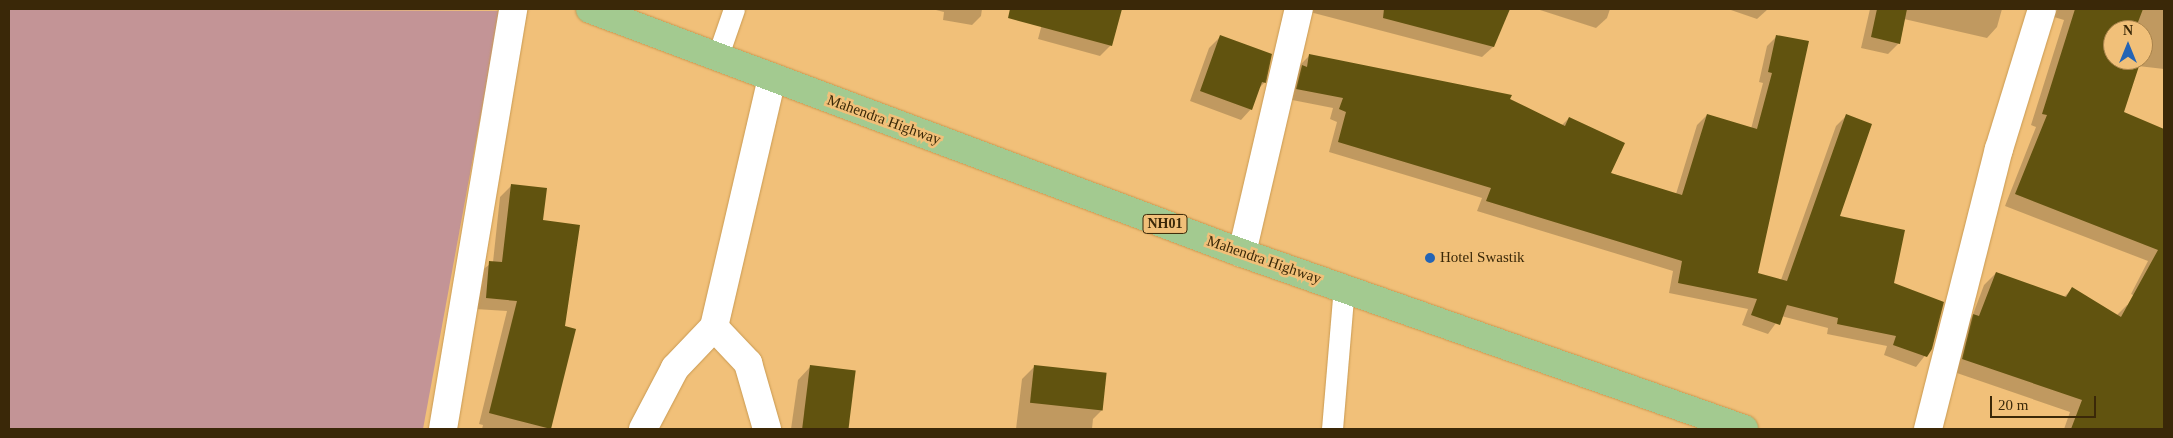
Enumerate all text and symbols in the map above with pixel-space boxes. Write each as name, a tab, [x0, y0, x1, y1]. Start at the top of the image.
north arrow	[2103, 20, 2153, 70]
text: N	[2123, 23, 2133, 38]
street label: Mahendra Highway	[825, 91, 943, 149]
road number: NH01	[1142, 212, 1188, 235]
street label: Mahendra Highway	[1205, 232, 1323, 288]
place label: Hotel Swastik	[1440, 249, 1525, 267]
marker: Hotel Swastik	[1424, 252, 1436, 264]
scale bar	[1993, 386, 2099, 418]
text: 20 m	[1998, 397, 2028, 413]

